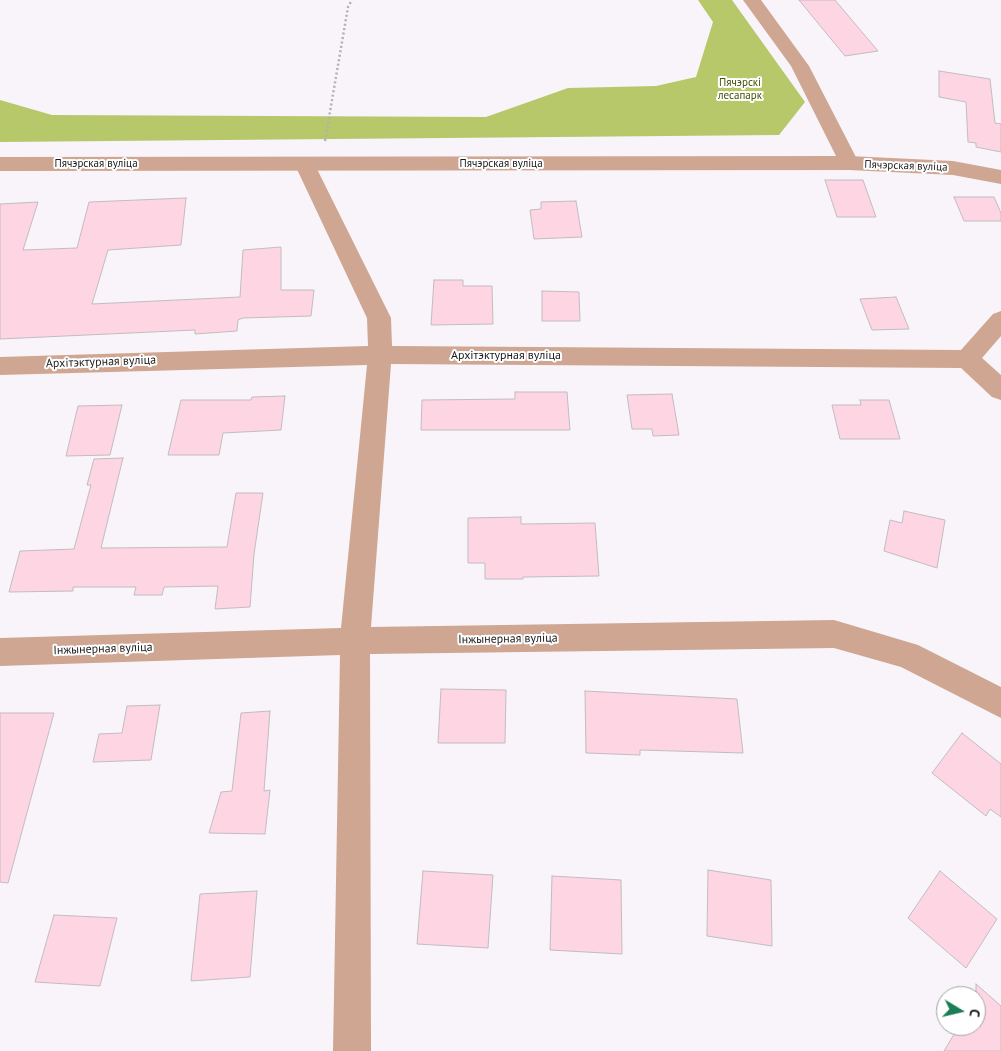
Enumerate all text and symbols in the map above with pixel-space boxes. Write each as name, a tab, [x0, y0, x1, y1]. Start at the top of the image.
park label: Пячэрскі лесапарк	[718, 76, 762, 102]
street label: Пячэрская вуліца	[54, 157, 138, 171]
street label: Пячэрская вуліца	[459, 157, 543, 171]
street label: Пячэрская вуліца	[864, 158, 948, 174]
street label: Архітэктурная вуліца	[451, 349, 561, 363]
street label: Архітэктурная вуліца	[46, 353, 156, 371]
street label: Інжынерная вуліца	[458, 631, 558, 647]
street label: Інжынерная вуліца	[53, 640, 153, 658]
north arrow	[936, 986, 986, 1036]
text: С	[965, 1008, 984, 1018]

